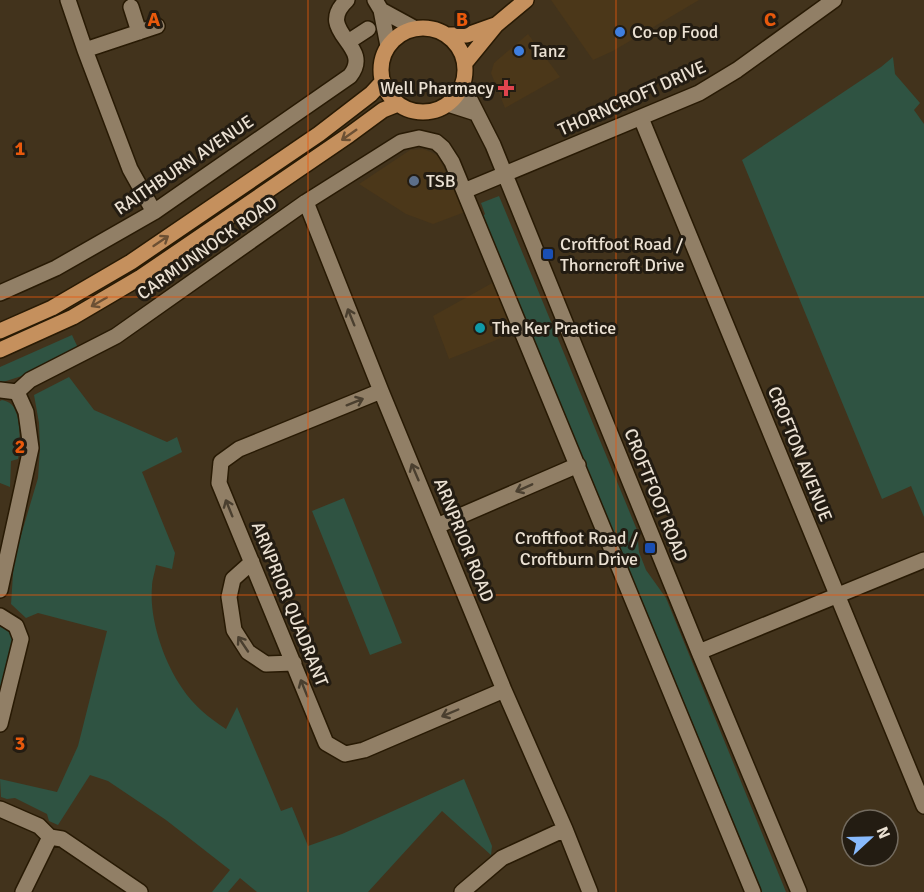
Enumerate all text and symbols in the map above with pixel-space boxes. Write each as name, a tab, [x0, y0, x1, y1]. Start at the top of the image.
text: A	[148, 7, 161, 32]
text: B	[456, 7, 468, 32]
text: C	[764, 7, 776, 32]
place label: Co-op Food	[632, 21, 718, 43]
marker: Co-op Food	[613, 25, 627, 39]
place label: Tanz	[531, 40, 566, 62]
marker: Tanz	[512, 44, 526, 58]
street label: THORNCROFT DRIVE	[555, 55, 709, 141]
place label: Well Pharmacy	[380, 77, 495, 99]
marker: Well Pharmacy	[499, 81, 513, 95]
street label: RAITHBURN AVENUE	[110, 110, 258, 220]
one-way arrow	[341, 129, 357, 141]
text: 1	[15, 136, 26, 161]
place label: TSB	[426, 170, 456, 192]
marker: TSB	[407, 174, 421, 188]
street label: CARMUNNOCK ROAD	[133, 191, 281, 305]
place label: Croftfoot Road / Thorncroft Drive	[560, 233, 684, 276]
one-way arrow	[152, 235, 169, 247]
marker: Croftfoot Road / Thorncroft Drive	[541, 247, 555, 261]
one-way arrow	[91, 296, 108, 308]
one-way arrow	[345, 309, 356, 327]
place label: The Ker Practice	[492, 317, 616, 339]
marker: The Ker Practice	[473, 321, 487, 335]
street label: CROFTON AVENUE	[763, 383, 837, 525]
one-way arrow	[345, 396, 364, 407]
street label: CROFTFOOT ROAD	[619, 425, 693, 565]
text: 2	[15, 434, 25, 459]
one-way arrow	[409, 464, 420, 482]
street label: ARNPRIOR ROAD	[429, 475, 499, 605]
one-way arrow	[516, 483, 534, 495]
one-way arrow	[223, 499, 234, 517]
street label: ARNPRIOR QUADRANT	[247, 518, 333, 690]
place label: Croftfoot Road / Croftburn Drive	[515, 527, 638, 570]
marker: Croftfoot Road / Croftburn Drive	[643, 541, 657, 555]
one-way arrow	[237, 637, 249, 653]
one-way arrow	[298, 679, 309, 698]
one-way arrow	[442, 708, 460, 719]
text: 3	[15, 731, 25, 756]
north arrow	[840, 808, 900, 868]
text: N	[872, 824, 894, 842]

